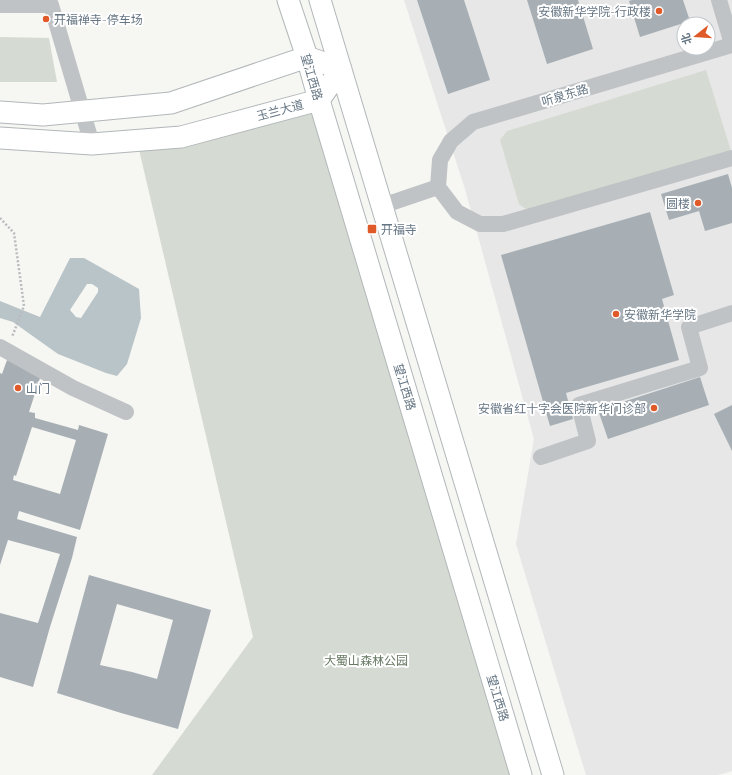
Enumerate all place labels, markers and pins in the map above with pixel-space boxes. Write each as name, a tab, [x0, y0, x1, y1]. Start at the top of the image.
place label: 安徽新华学院-行政楼	[538, 4, 651, 19]
marker: 安徽新华学院-行政楼	[654, 6, 664, 16]
place label: 开福禅寺-停车场	[54, 12, 143, 27]
marker: 开福禅寺-停车场	[41, 14, 51, 24]
place label: 圆楼	[666, 196, 690, 211]
marker: 圆楼	[693, 198, 703, 208]
place label: 开福寺	[381, 222, 417, 237]
marker: 开福寺	[366, 223, 378, 235]
place label: 安徽新华学院	[624, 307, 696, 322]
marker: 安徽新华学院	[611, 309, 621, 319]
place label: 山门	[26, 381, 50, 396]
marker: 山门	[13, 383, 23, 393]
place label: 安徽省红十字会医院新华门诊部	[478, 401, 646, 416]
marker: 安徽省红十字会医院新华门诊部	[649, 403, 659, 413]

